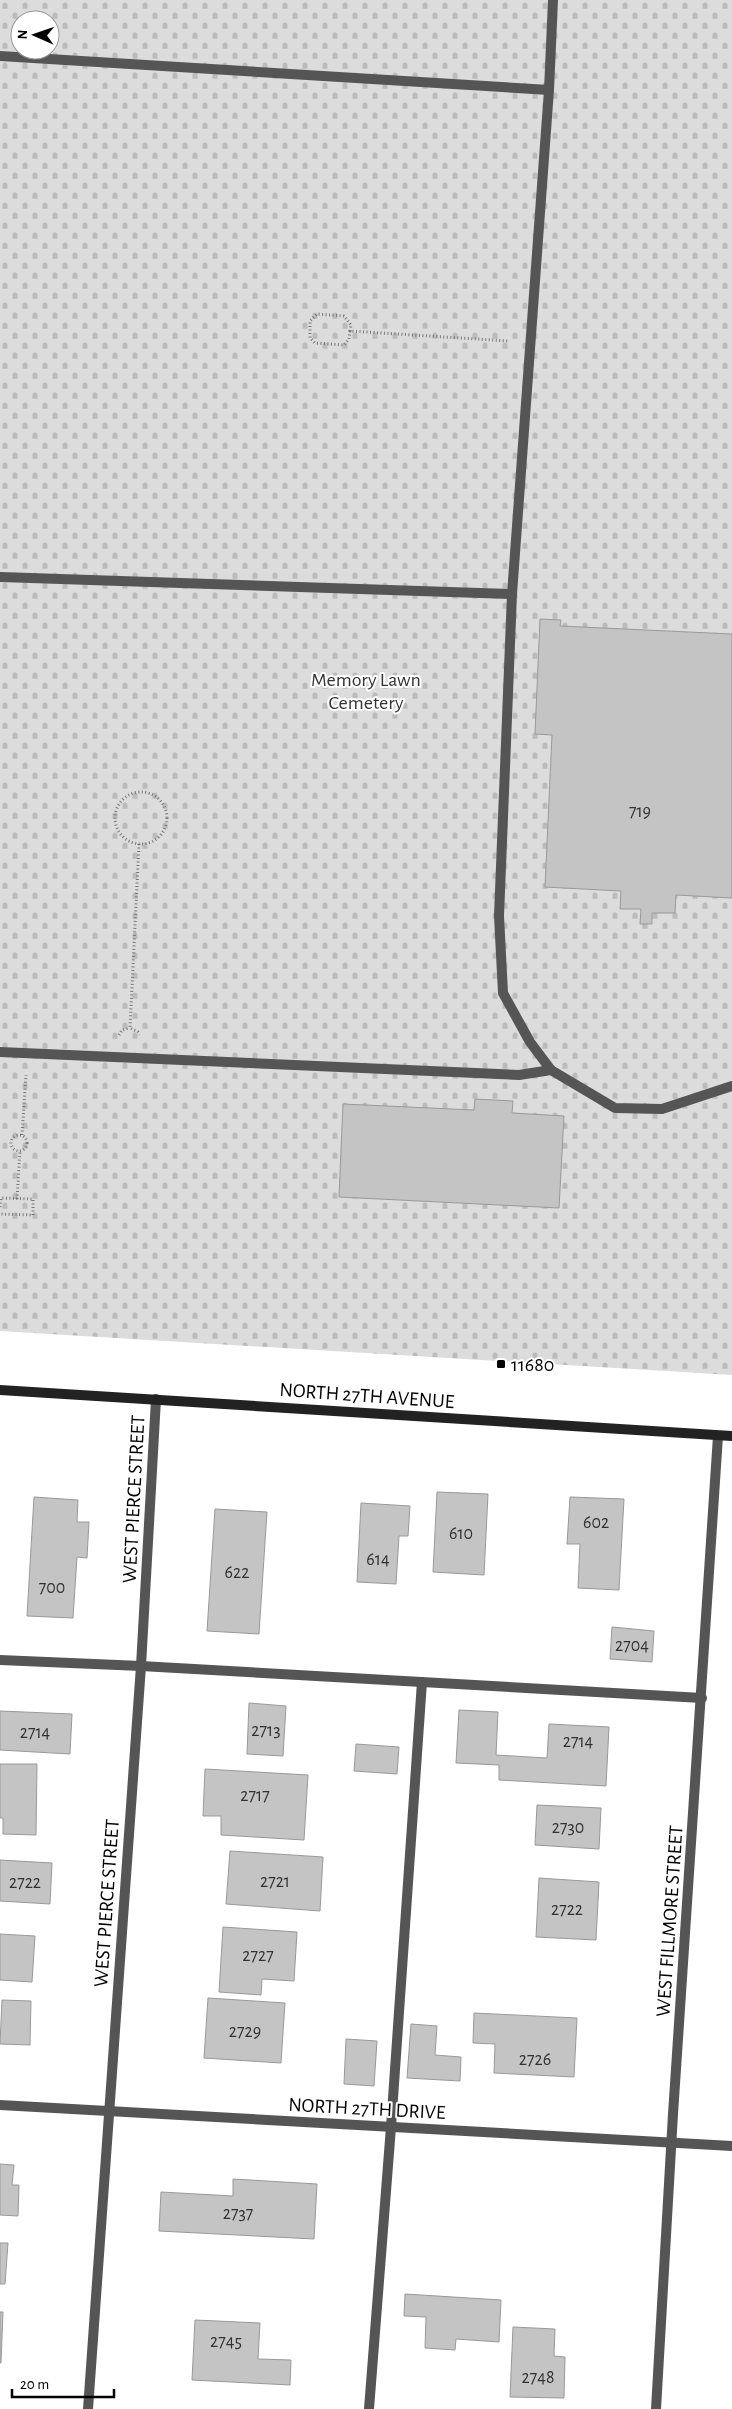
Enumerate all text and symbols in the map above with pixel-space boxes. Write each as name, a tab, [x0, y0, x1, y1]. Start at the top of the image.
north arrow	[10, 10, 60, 60]
text: N	[16, 29, 30, 40]
park label: Memory Lawn Cemetery	[311, 670, 421, 713]
house number: 719	[629, 803, 651, 821]
place label: 11680	[511, 1355, 554, 1375]
marker: 11680	[495, 1358, 507, 1370]
street label: NORTH 27TH AVENUE	[279, 1380, 455, 1412]
street label: WEST PIERCE STREET	[120, 1414, 148, 1584]
house number: 602	[583, 1514, 609, 1532]
house number: 610	[449, 1525, 473, 1543]
house number: 614	[366, 1551, 390, 1569]
house number: 622	[225, 1564, 249, 1582]
house number: 700	[39, 1579, 65, 1597]
house number: 2704	[615, 1637, 649, 1655]
house number: 2713	[251, 1722, 281, 1740]
house number: 2714	[20, 1724, 51, 1742]
house number: 2714	[563, 1733, 594, 1751]
house number: 2717	[240, 1787, 270, 1805]
street label: WEST PIERCE STREET	[91, 1818, 123, 1988]
house number: 2730	[552, 1819, 584, 1837]
street label: WEST FILLMORE STREET	[653, 1824, 687, 2018]
house number: 2721	[260, 1873, 290, 1891]
house number: 2722	[9, 1874, 41, 1892]
house number: 2722	[551, 1901, 583, 1919]
house number: 2727	[242, 1947, 274, 1965]
house number: 2729	[229, 2023, 261, 2041]
house number: 2726	[519, 2051, 551, 2069]
street label: NORTH 27TH DRIVE	[288, 2095, 446, 2123]
house number: 2737	[223, 2205, 253, 2223]
house number: 2745	[210, 2333, 242, 2351]
scale bar	[12, 2366, 115, 2398]
house number: 2748	[522, 2369, 554, 2387]
text: 20 m	[20, 2377, 49, 2392]

